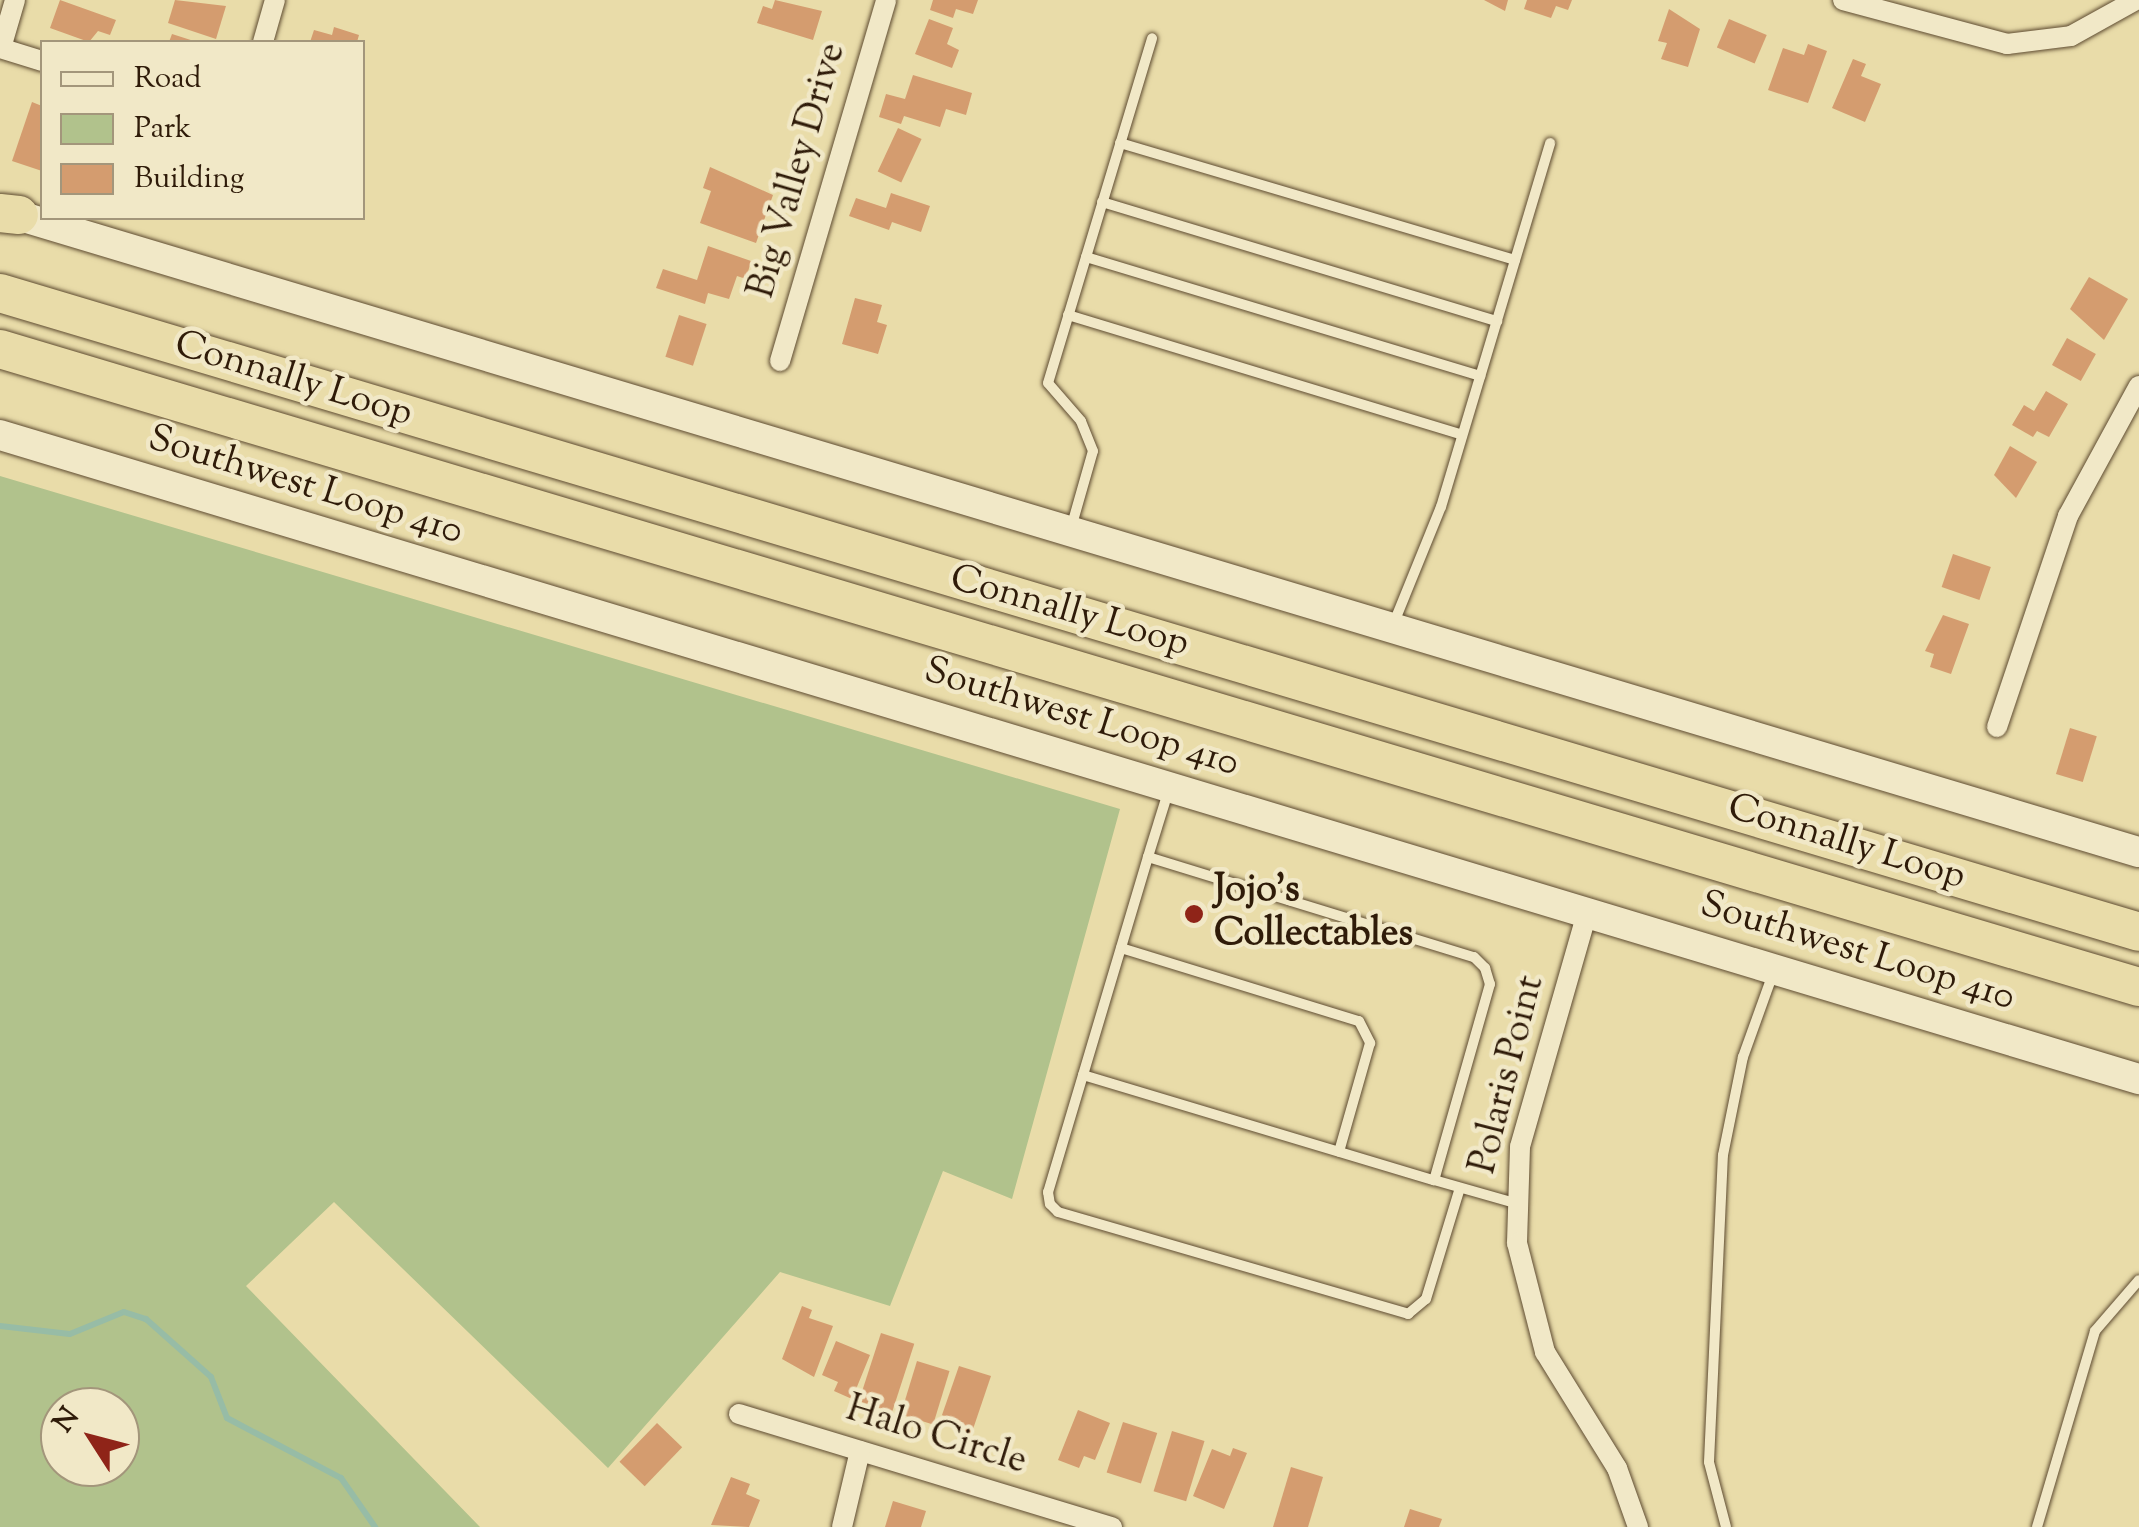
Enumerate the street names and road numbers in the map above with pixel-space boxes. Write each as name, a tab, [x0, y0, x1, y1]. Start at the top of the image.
street label: Big Valley Drive	[741, 38, 857, 304]
street label: Connally Loop	[169, 323, 417, 439]
street label: Southwest Loop 410	[142, 417, 468, 557]
street label: Connally Loop	[945, 557, 1193, 669]
street label: Southwest Loop 410	[918, 649, 1244, 789]
street label: Connally Loop	[1722, 786, 1970, 902]
street label: Southwest Loop 410	[1694, 883, 2020, 1023]
street label: Polaris Point	[1462, 971, 1556, 1179]
street label: Halo Circle	[840, 1388, 1032, 1486]

